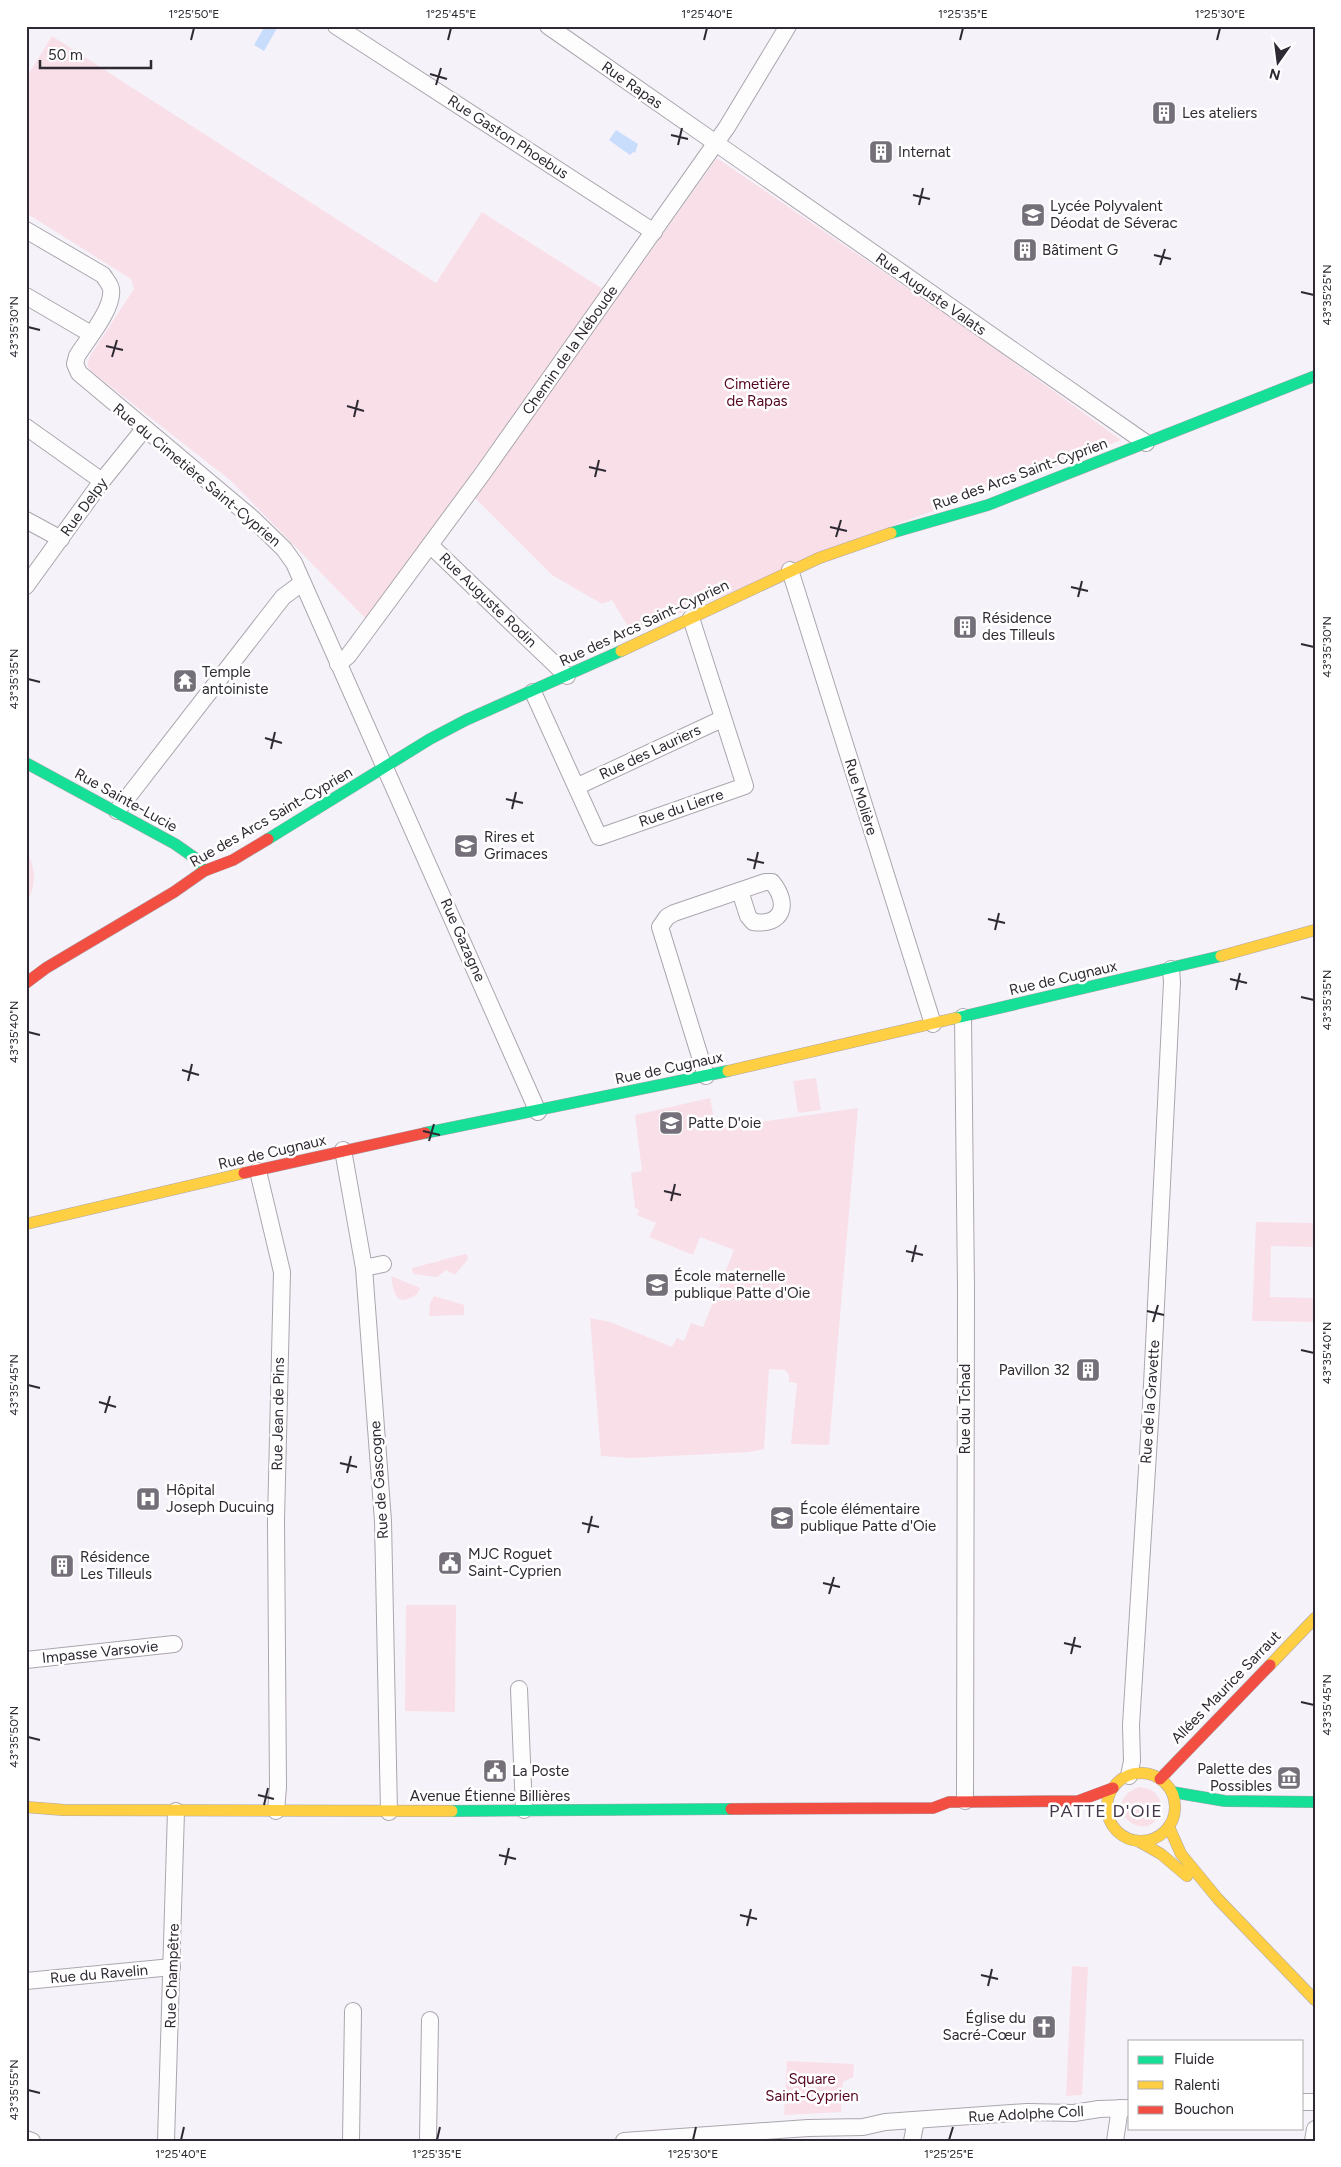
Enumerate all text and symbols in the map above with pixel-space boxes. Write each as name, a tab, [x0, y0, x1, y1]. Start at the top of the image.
text: 1°25'50"E	[169, 7, 219, 21]
text: 1°25'45"E	[426, 7, 476, 21]
text: 1°25'40"E	[681, 7, 733, 21]
text: 1°25'35"E	[938, 7, 988, 21]
text: 1°25'30"E	[1195, 7, 1245, 21]
scale bar	[40, 38, 151, 70]
north arrow	[1254, 38, 1304, 88]
text: 50 m	[48, 46, 83, 64]
street label: Rue Rapas	[598, 57, 666, 113]
text: N	[1268, 65, 1282, 84]
street label: Rue Gaston Phoebus	[444, 91, 572, 183]
building icon: Les ateliers	[1151, 100, 1177, 126]
place label: Les ateliers	[1182, 104, 1257, 122]
building icon: Internat	[868, 139, 894, 165]
place label: Internat	[898, 143, 951, 161]
place label: Lycée Polyvalent Déodat de Séverac	[1050, 197, 1178, 232]
school or university icon: Lycée Polyvalent Déodat de Séverac	[1020, 202, 1046, 228]
building icon: Bâtiment G	[1012, 237, 1038, 263]
place label: Bâtiment G	[1042, 241, 1118, 259]
street label: Rue Auguste Valats	[872, 249, 990, 339]
text: 43°35'25"N	[1320, 265, 1334, 325]
street label: Chemin de la Néboude	[519, 282, 621, 418]
text: 43°35'30"N	[7, 296, 21, 358]
park label: Cimetière de Rapas	[724, 375, 790, 410]
street label: Rue du Cimetière Saint-Cyprien	[109, 400, 285, 550]
street label: Rue des Arcs Saint-Cyprien	[930, 434, 1110, 514]
street label: Rue Delpy	[57, 474, 111, 540]
street label: Rue Auguste Rodin	[435, 549, 541, 651]
street label: Rue des Arcs Saint-Cyprien	[557, 576, 731, 670]
place label: Résidence des Tilleuls	[982, 609, 1055, 644]
building icon: Résidence des Tilleuls	[952, 614, 978, 640]
text: 43°35'30"N	[1320, 616, 1334, 678]
text: 43°35'35"N	[7, 649, 21, 709]
place label: Temple antoiniste	[202, 663, 269, 698]
temple icon: Temple antoiniste	[172, 668, 198, 694]
street label: Rue des Lauriers	[596, 721, 704, 783]
street label: Rue Molière	[841, 756, 881, 838]
street label: Rue des Arcs Saint-Cyprien	[187, 763, 355, 871]
street label: Rue Sainte-Lucie	[72, 764, 180, 836]
street label: Rue du Lierre	[636, 785, 726, 831]
place label: Rires et Grimaces	[484, 828, 548, 863]
school or university icon: Rires et Grimaces	[453, 833, 479, 859]
street label: Rue Gazagne	[437, 896, 489, 984]
street label: Rue de Cugnaux	[1007, 957, 1119, 999]
text: 43°35'35"N	[1320, 970, 1334, 1030]
text: 43°35'40"N	[7, 1001, 21, 1063]
street label: Rue de Cugnaux	[613, 1048, 725, 1088]
school or university icon: Patte D'oie	[658, 1110, 684, 1136]
place label: Patte D'oie	[688, 1114, 761, 1132]
street label: Rue de Cugnaux	[216, 1131, 328, 1173]
place label: École maternelle publique Patte d'Oie	[674, 1267, 810, 1302]
school or university icon: École maternelle publique Patte d'Oie	[644, 1272, 670, 1298]
text: 43°35'40"N	[1320, 1322, 1334, 1384]
street label: Rue de la Gravette	[1137, 1339, 1163, 1465]
text: 43°35'45"N	[7, 1354, 21, 1416]
street label: Rue Jean de Pins	[268, 1357, 288, 1471]
building icon: Pavillon 32	[1075, 1357, 1101, 1383]
place label: Pavillon 32	[999, 1361, 1070, 1379]
street label: Rue du Tchad	[956, 1364, 974, 1454]
street label: Rue de Gascogne	[366, 1420, 392, 1540]
place label: Hôpital Joseph Ducuing	[166, 1481, 274, 1516]
hospital icon: Hôpital Joseph Ducuing	[135, 1486, 161, 1512]
place label: École élémentaire publique Patte d'Oie	[800, 1500, 936, 1535]
school or university icon: École élémentaire publique Patte d'Oie	[769, 1505, 795, 1531]
place label: MJC Roguet Saint-Cyprien	[468, 1545, 561, 1580]
place label: Résidence Les Tilleuls	[80, 1548, 152, 1583]
public building icon: MJC Roguet Saint-Cyprien	[437, 1550, 463, 1576]
building icon: Résidence Les Tilleuls	[49, 1553, 75, 1579]
street label: Allées Maurice Sarraut	[1167, 1627, 1285, 1747]
street label: Impasse Varsovie	[41, 1637, 159, 1667]
text: 43°35'45"N	[1320, 1674, 1334, 1736]
text: 43°35'50"N	[7, 1706, 21, 1768]
public building icon: La Poste	[482, 1758, 508, 1784]
place label: Palette des Possibles	[1197, 1760, 1272, 1795]
place label: La Poste	[512, 1762, 569, 1780]
museum icon: Palette des Possibles	[1276, 1765, 1302, 1791]
street label: Avenue Étienne Billières	[410, 1787, 570, 1805]
district label: PATTE D'OIE	[1049, 1800, 1163, 1822]
street label: Rue Champêtre	[161, 1923, 183, 2029]
street label: Rue du Ravelin	[49, 1961, 149, 1987]
place label: Église du Sacré-Cœur	[942, 2009, 1026, 2044]
church icon: Église du Sacré-Cœur	[1031, 2014, 1057, 2040]
legend	[1128, 2040, 1304, 2130]
text: Fluide	[1174, 2050, 1214, 2068]
text: 43°35'55"N	[7, 2059, 21, 2121]
park label: Square Saint-Cyprien	[765, 2070, 859, 2105]
text: Ralenti	[1174, 2076, 1220, 2094]
text: Bouchon	[1174, 2100, 1234, 2118]
street label: Rue Adolphe Coll	[968, 2102, 1084, 2126]
text: 1°25'40"E	[155, 2147, 207, 2161]
text: 1°25'35"E	[412, 2147, 462, 2161]
text: 1°25'30"E	[668, 2147, 718, 2161]
text: 1°25'25"E	[924, 2147, 974, 2161]

